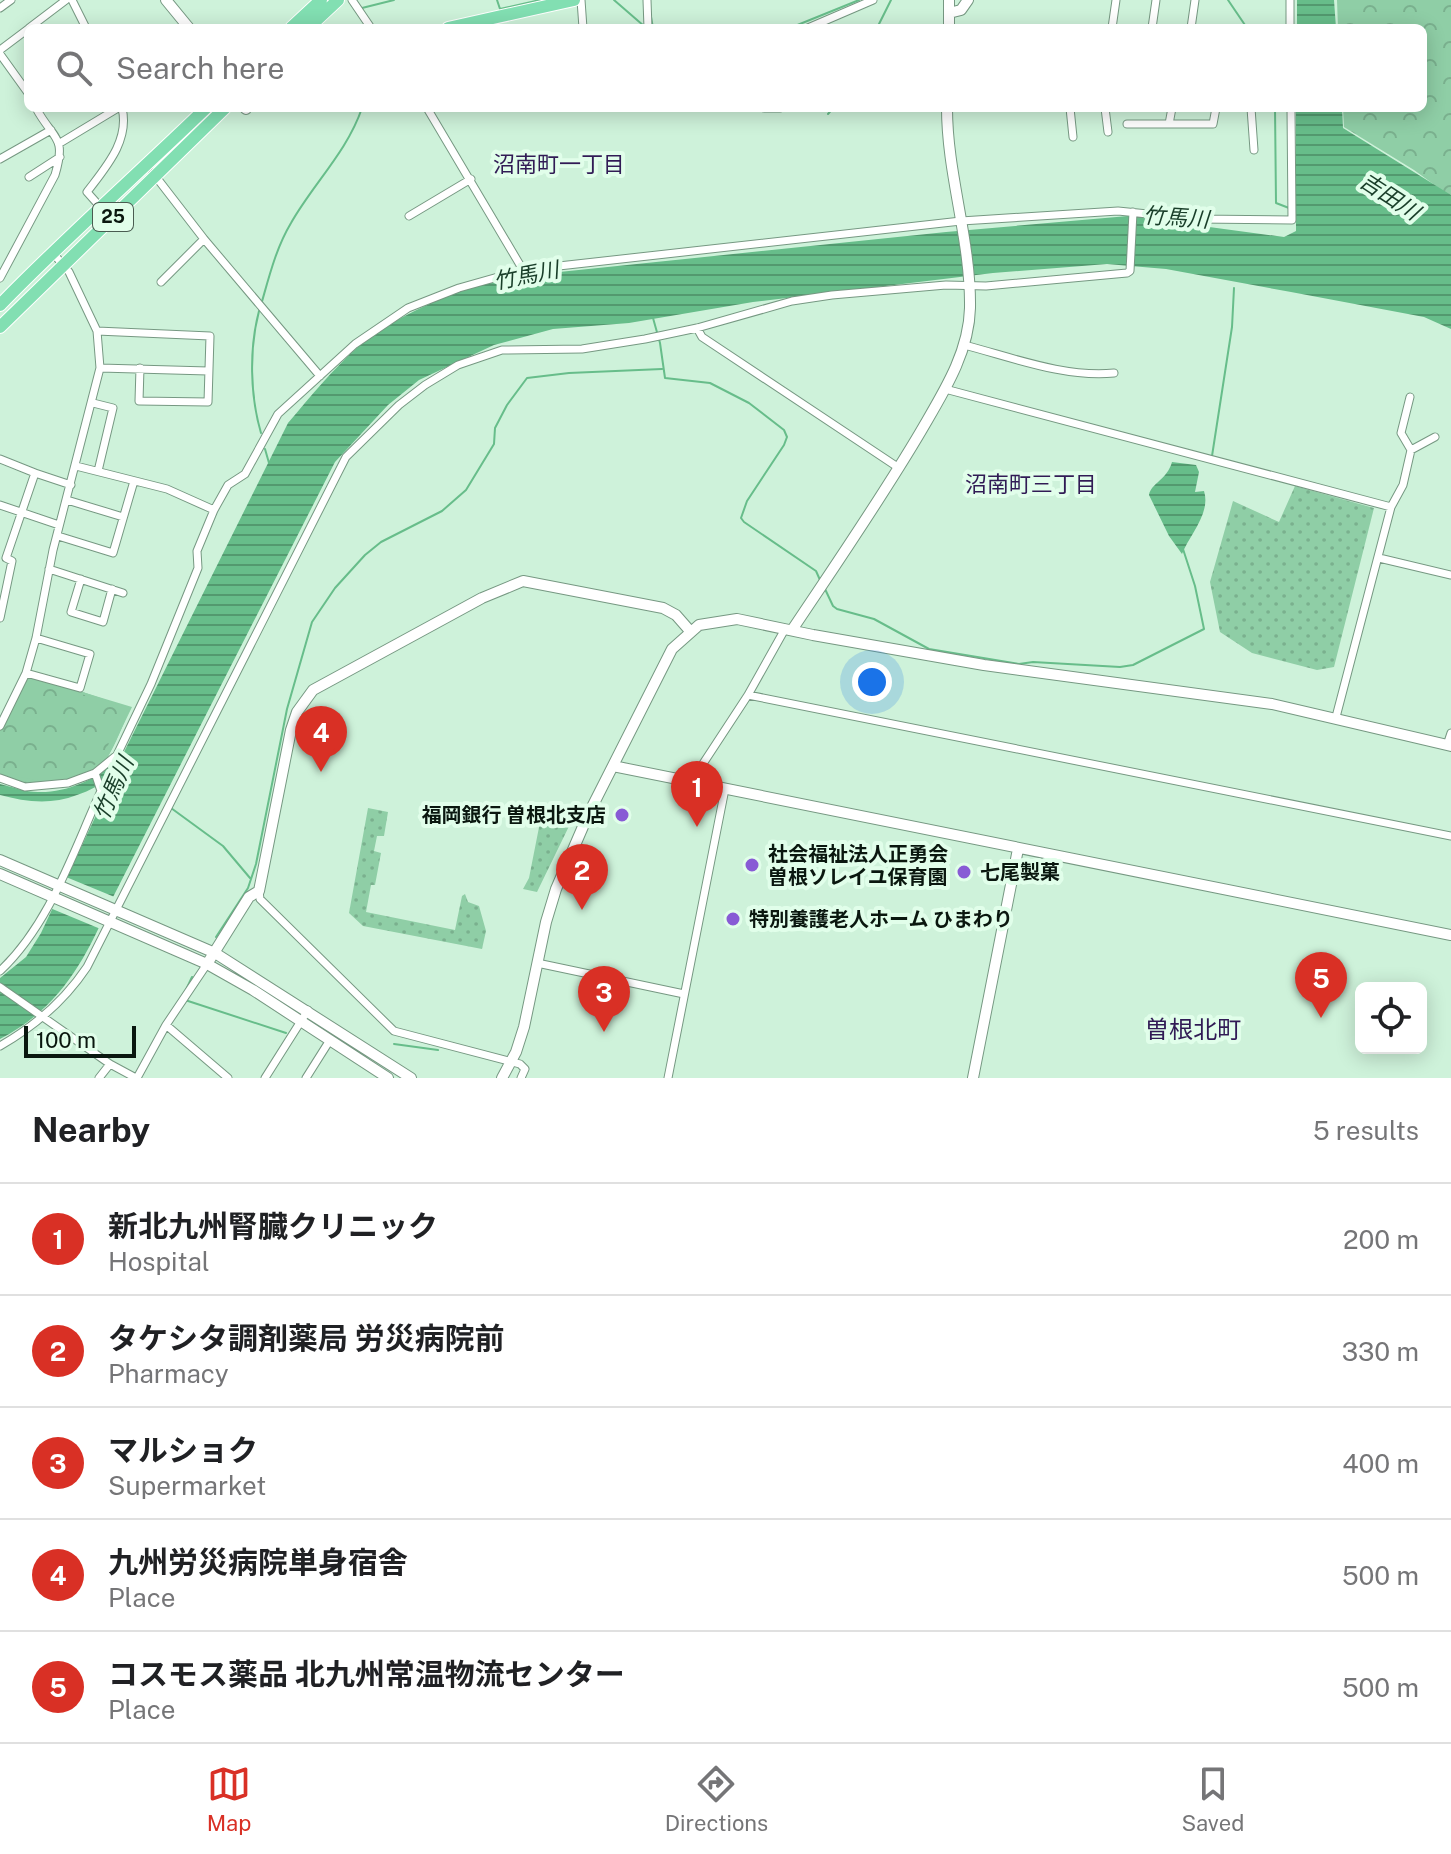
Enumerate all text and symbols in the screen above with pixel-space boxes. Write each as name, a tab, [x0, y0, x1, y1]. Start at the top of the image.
search box	[24, 24, 1427, 112]
icon: search	[52, 46, 96, 90]
text: Search here	[116, 50, 284, 86]
district label: 沼南町一丁目	[493, 151, 625, 177]
water label: 吉田川	[1355, 167, 1426, 226]
water label: 竹馬川	[1142, 202, 1212, 232]
road number: 25	[93, 203, 133, 231]
water label: 竹馬川	[491, 256, 563, 294]
district label: 沼南町三丁目	[965, 471, 1097, 497]
your location	[852, 662, 892, 702]
pin: 4	[295, 706, 347, 772]
water label: 竹馬川	[88, 751, 139, 823]
pin: 1	[671, 761, 723, 827]
place label: 福岡銀行 曽根北支店	[421, 803, 606, 827]
marker: 福岡銀行 曽根北支店	[613, 806, 631, 824]
place label: 社会福祉法人正勇会 曽根ソレイユ保育園	[768, 842, 948, 889]
pin: 2	[556, 844, 608, 910]
marker: 社会福祉法人正勇会 曽根ソレイユ保育園	[743, 856, 761, 874]
place label: 七尾製菓	[980, 860, 1060, 884]
marker: 七尾製菓	[955, 863, 973, 881]
place label: 特別養護老人ホーム ひまわり	[749, 907, 1013, 931]
marker: 特別養護老人ホーム ひまわり	[724, 910, 742, 928]
pin: 5	[1295, 952, 1347, 1018]
pin: 3	[578, 966, 630, 1032]
map controls	[1355, 982, 1427, 1054]
button: locate	[1355, 982, 1427, 1054]
district label: 曽根北町	[1145, 1015, 1241, 1043]
scale bar	[24, 1022, 136, 1058]
text: 100 m	[36, 1027, 96, 1053]
text: Nearby	[32, 1110, 150, 1150]
text: 5 results	[1313, 1115, 1419, 1146]
text: 新北九州腎臓クリニック	[108, 1208, 438, 1244]
text: 1	[52, 1224, 64, 1255]
text: 200 m	[1343, 1224, 1419, 1255]
text: Hospital	[108, 1246, 210, 1277]
text: タケシタ調剤薬局 労災病院前	[108, 1320, 505, 1356]
text: 2	[50, 1336, 66, 1367]
text: 330 m	[1342, 1336, 1419, 1367]
text: Pharmacy	[108, 1358, 229, 1389]
text: マルショク	[108, 1432, 258, 1468]
text: 3	[49, 1448, 67, 1479]
text: 400 m	[1342, 1448, 1419, 1479]
text: Supermarket	[108, 1470, 266, 1501]
text: 九州労災病院単身宿舎	[108, 1544, 408, 1580]
text: 4	[49, 1560, 67, 1591]
text: 500 m	[1342, 1560, 1419, 1591]
text: Place	[108, 1582, 175, 1613]
text: コスモス薬品 北九州常温物流センター	[108, 1656, 625, 1692]
text: 5	[49, 1672, 67, 1703]
text: 500 m	[1342, 1672, 1419, 1703]
text: Place	[108, 1694, 175, 1725]
tab: Map	[207, 1762, 251, 1836]
tab: Directions	[665, 1762, 768, 1836]
tab: Saved	[1181, 1762, 1244, 1836]

